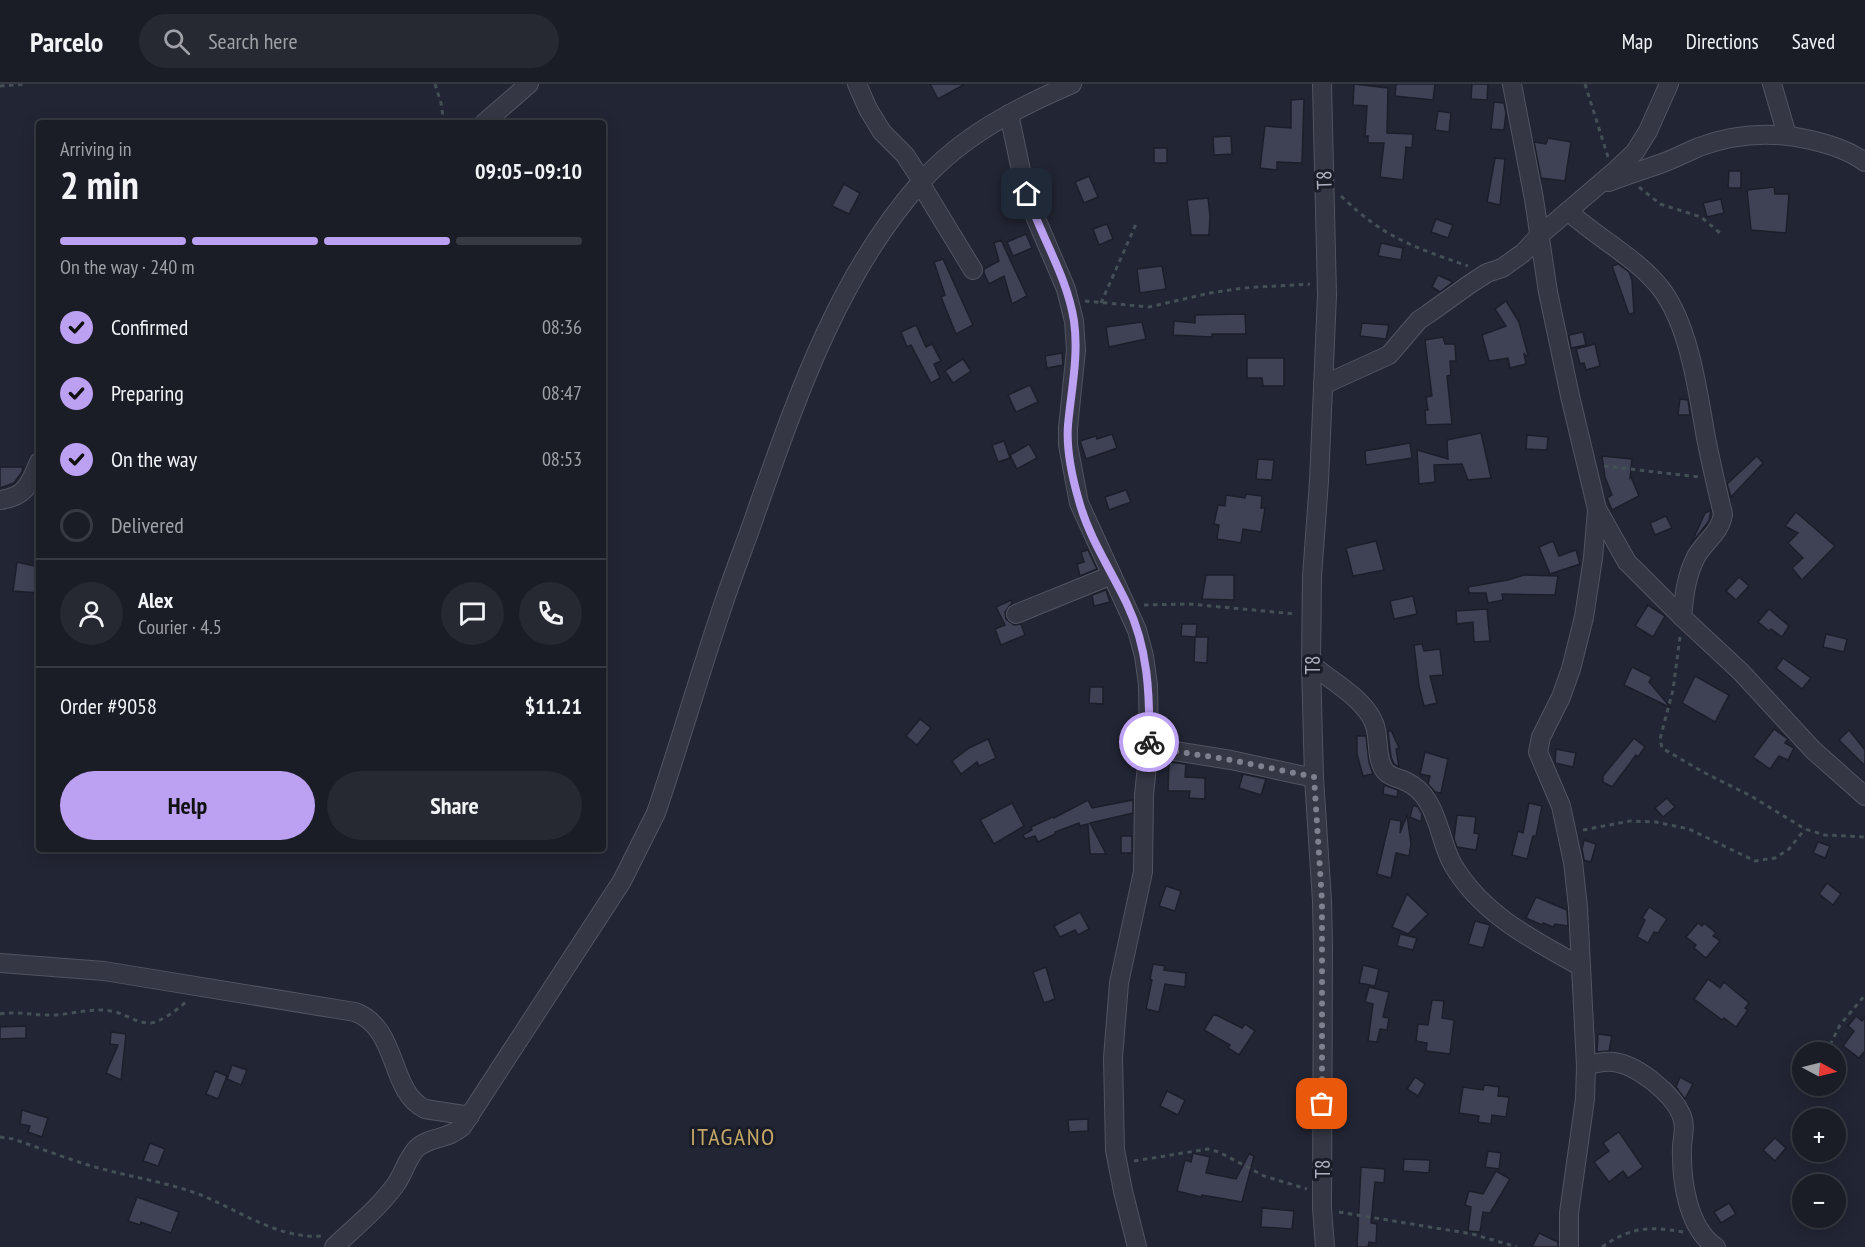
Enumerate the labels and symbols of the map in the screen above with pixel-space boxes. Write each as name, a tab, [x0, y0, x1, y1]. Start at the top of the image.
pin	[1001, 168, 1052, 219]
street label: T8	[1310, 170, 1338, 190]
street label: T8	[1299, 656, 1326, 674]
courier	[1119, 712, 1179, 772]
north arrow	[1792, 1042, 1846, 1096]
pin	[1296, 1078, 1347, 1129]
district label: ITAGANO	[690, 1121, 776, 1152]
street label: T8	[1309, 1160, 1336, 1178]

